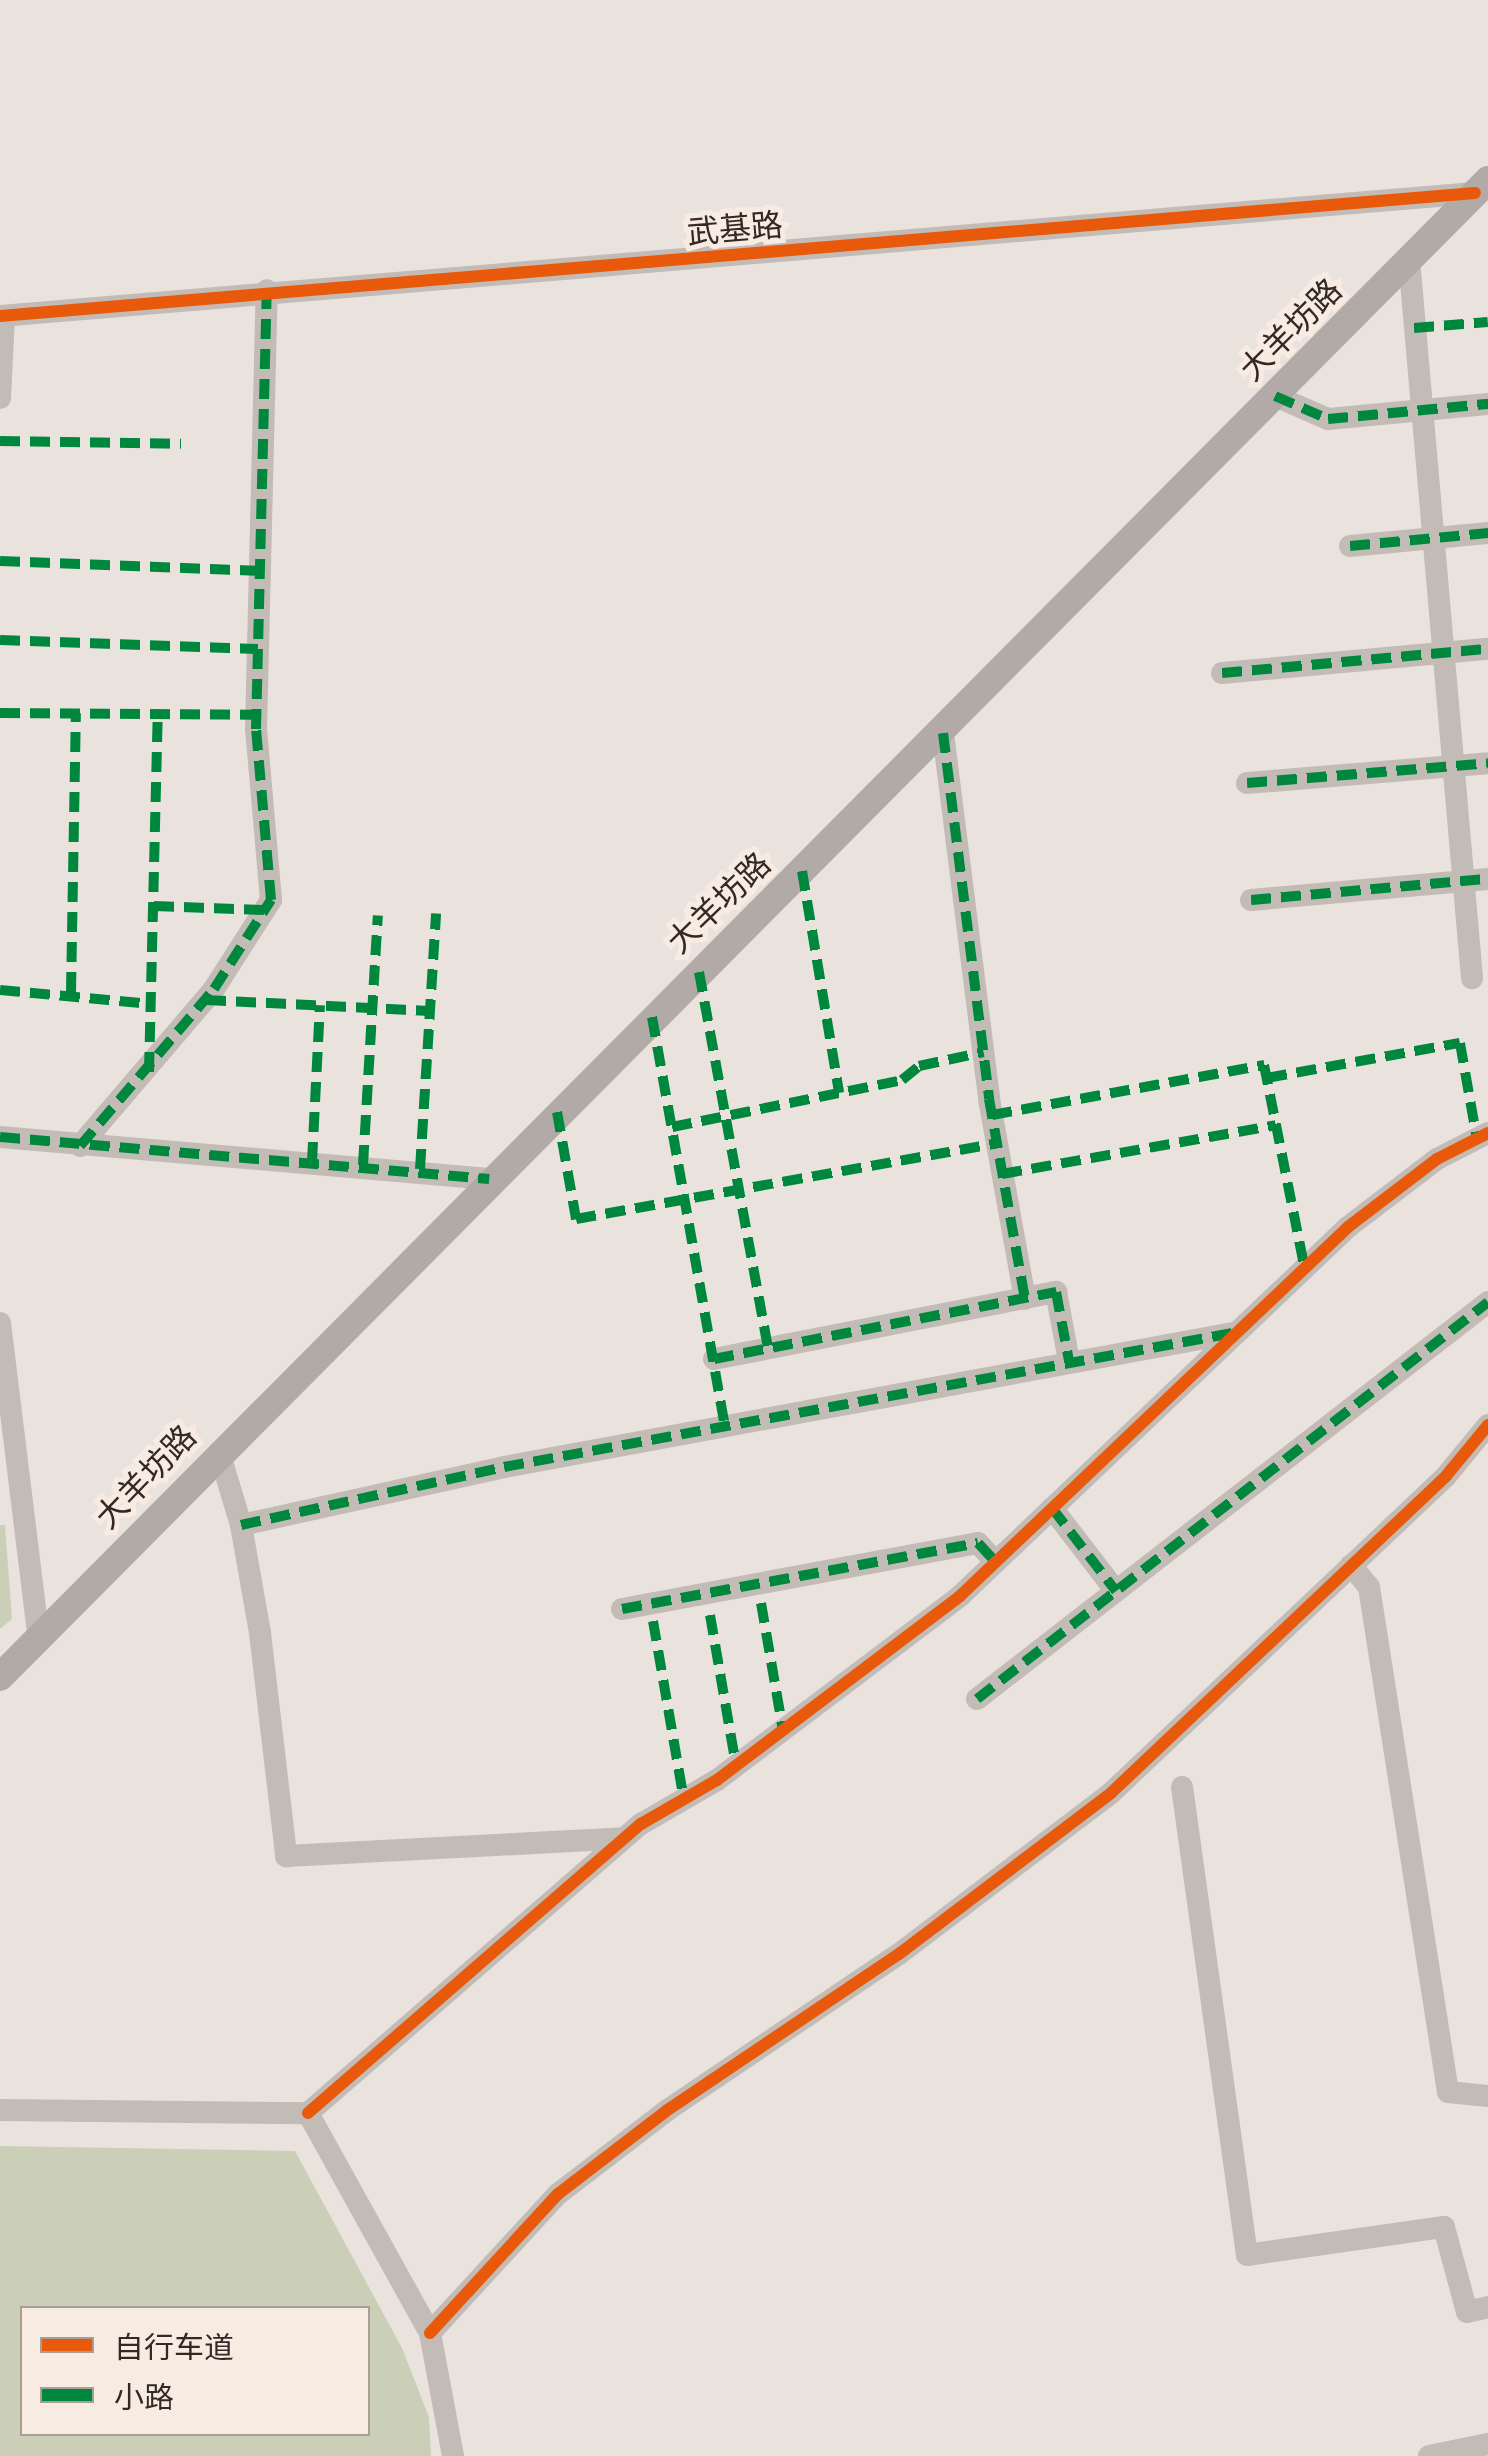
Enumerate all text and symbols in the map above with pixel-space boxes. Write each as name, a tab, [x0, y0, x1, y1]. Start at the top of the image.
street label: 武基路	[686, 206, 784, 252]
street label: 大羊坊路	[1232, 271, 1350, 389]
street label: 大羊坊路	[660, 845, 778, 961]
street label: 大羊坊路	[88, 1418, 204, 1536]
legend	[20, 2306, 370, 2436]
text: 自行车道	[114, 2327, 234, 2367]
text: 小路	[114, 2377, 174, 2417]

